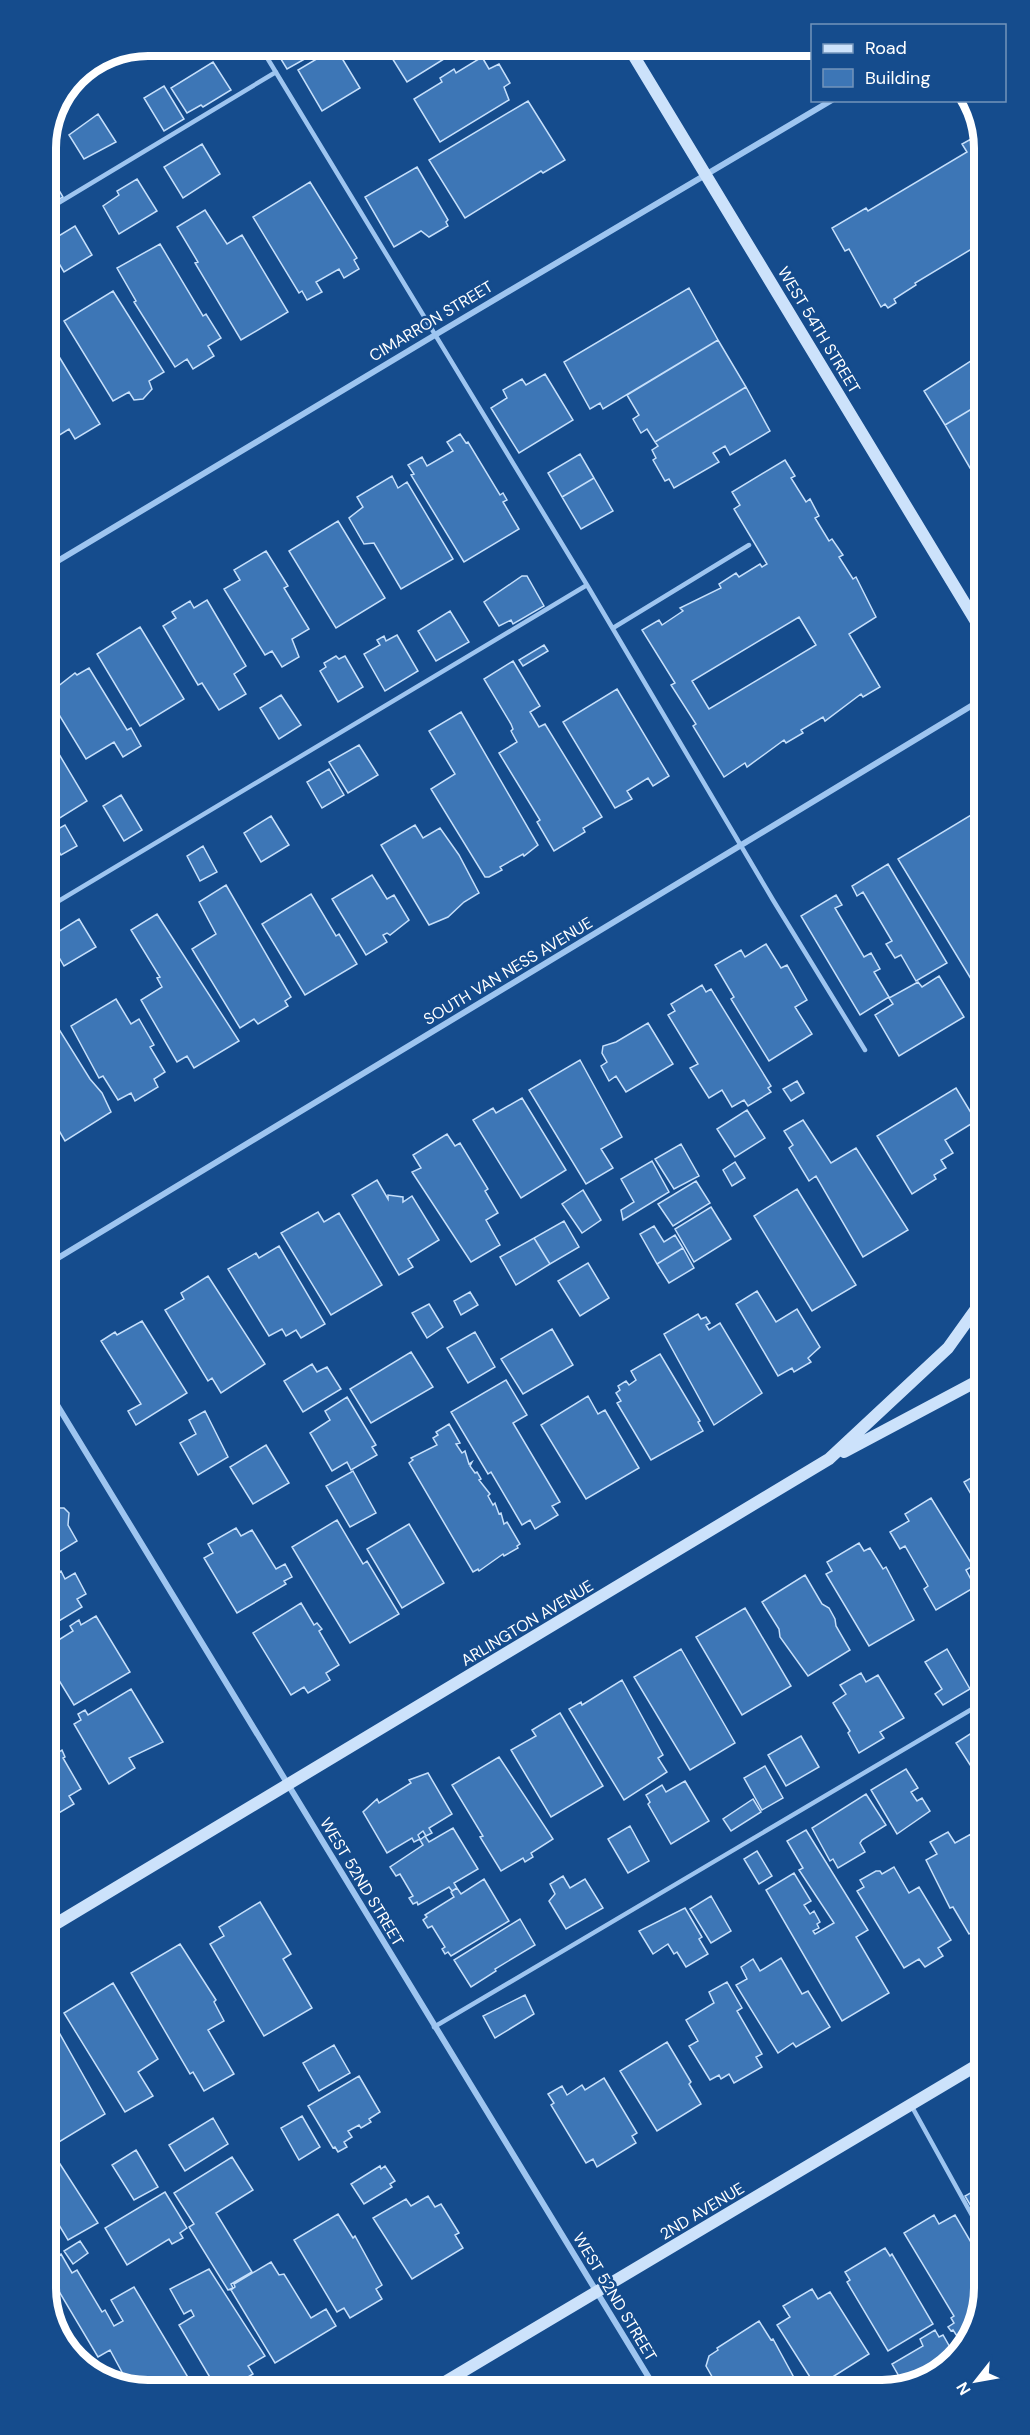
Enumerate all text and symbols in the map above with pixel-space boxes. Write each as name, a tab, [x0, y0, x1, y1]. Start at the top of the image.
legend	[811, 24, 1006, 102]
text: Road	[865, 36, 907, 60]
text: Building	[865, 66, 930, 90]
street label: WEST 54TH STREET	[773, 263, 865, 397]
street label: CIMARRON STREET	[365, 276, 497, 366]
street label: SOUTH VAN NESS AVENUE	[420, 912, 596, 1030]
street label: ARLINGTON AVENUE	[457, 1575, 597, 1671]
street label: WEST 52ND STREET	[315, 1814, 409, 1950]
street label: 2ND AVENUE	[656, 2178, 748, 2244]
street label: WEST 52ND STREET	[568, 2229, 662, 2365]
north arrow	[946, 2351, 1006, 2411]
text: N	[952, 2378, 976, 2399]

